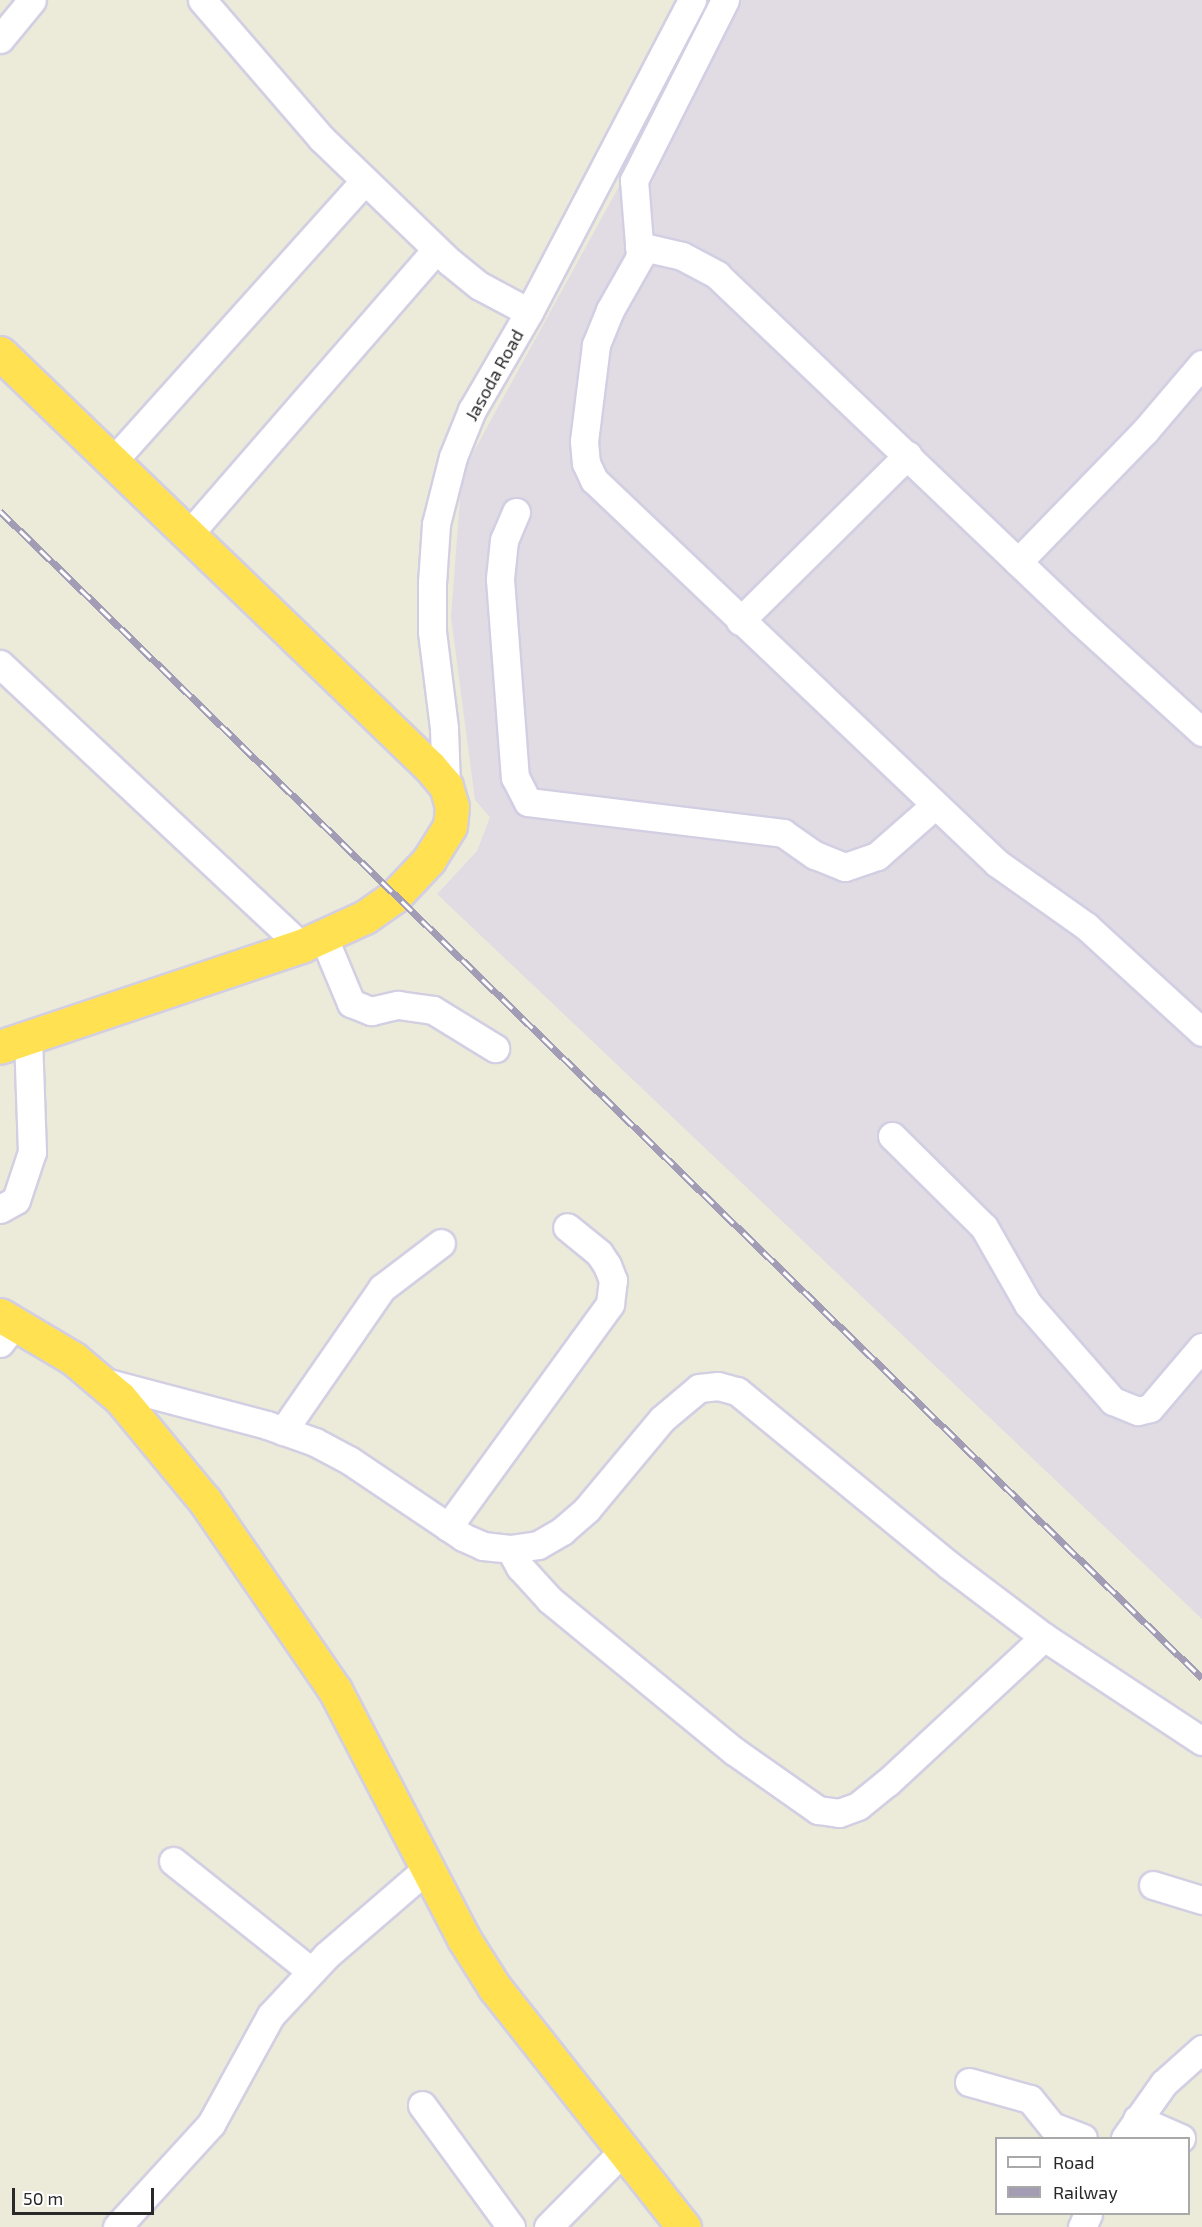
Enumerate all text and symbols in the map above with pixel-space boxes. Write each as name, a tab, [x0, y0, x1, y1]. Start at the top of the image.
street label: Jasoda Road	[460, 326, 528, 424]
legend	[995, 2137, 1190, 2215]
text: Road	[1053, 2151, 1094, 2173]
scale bar	[15, 2176, 158, 2214]
text: Railway	[1053, 2181, 1118, 2203]
text: 50 m	[23, 2187, 63, 2209]

